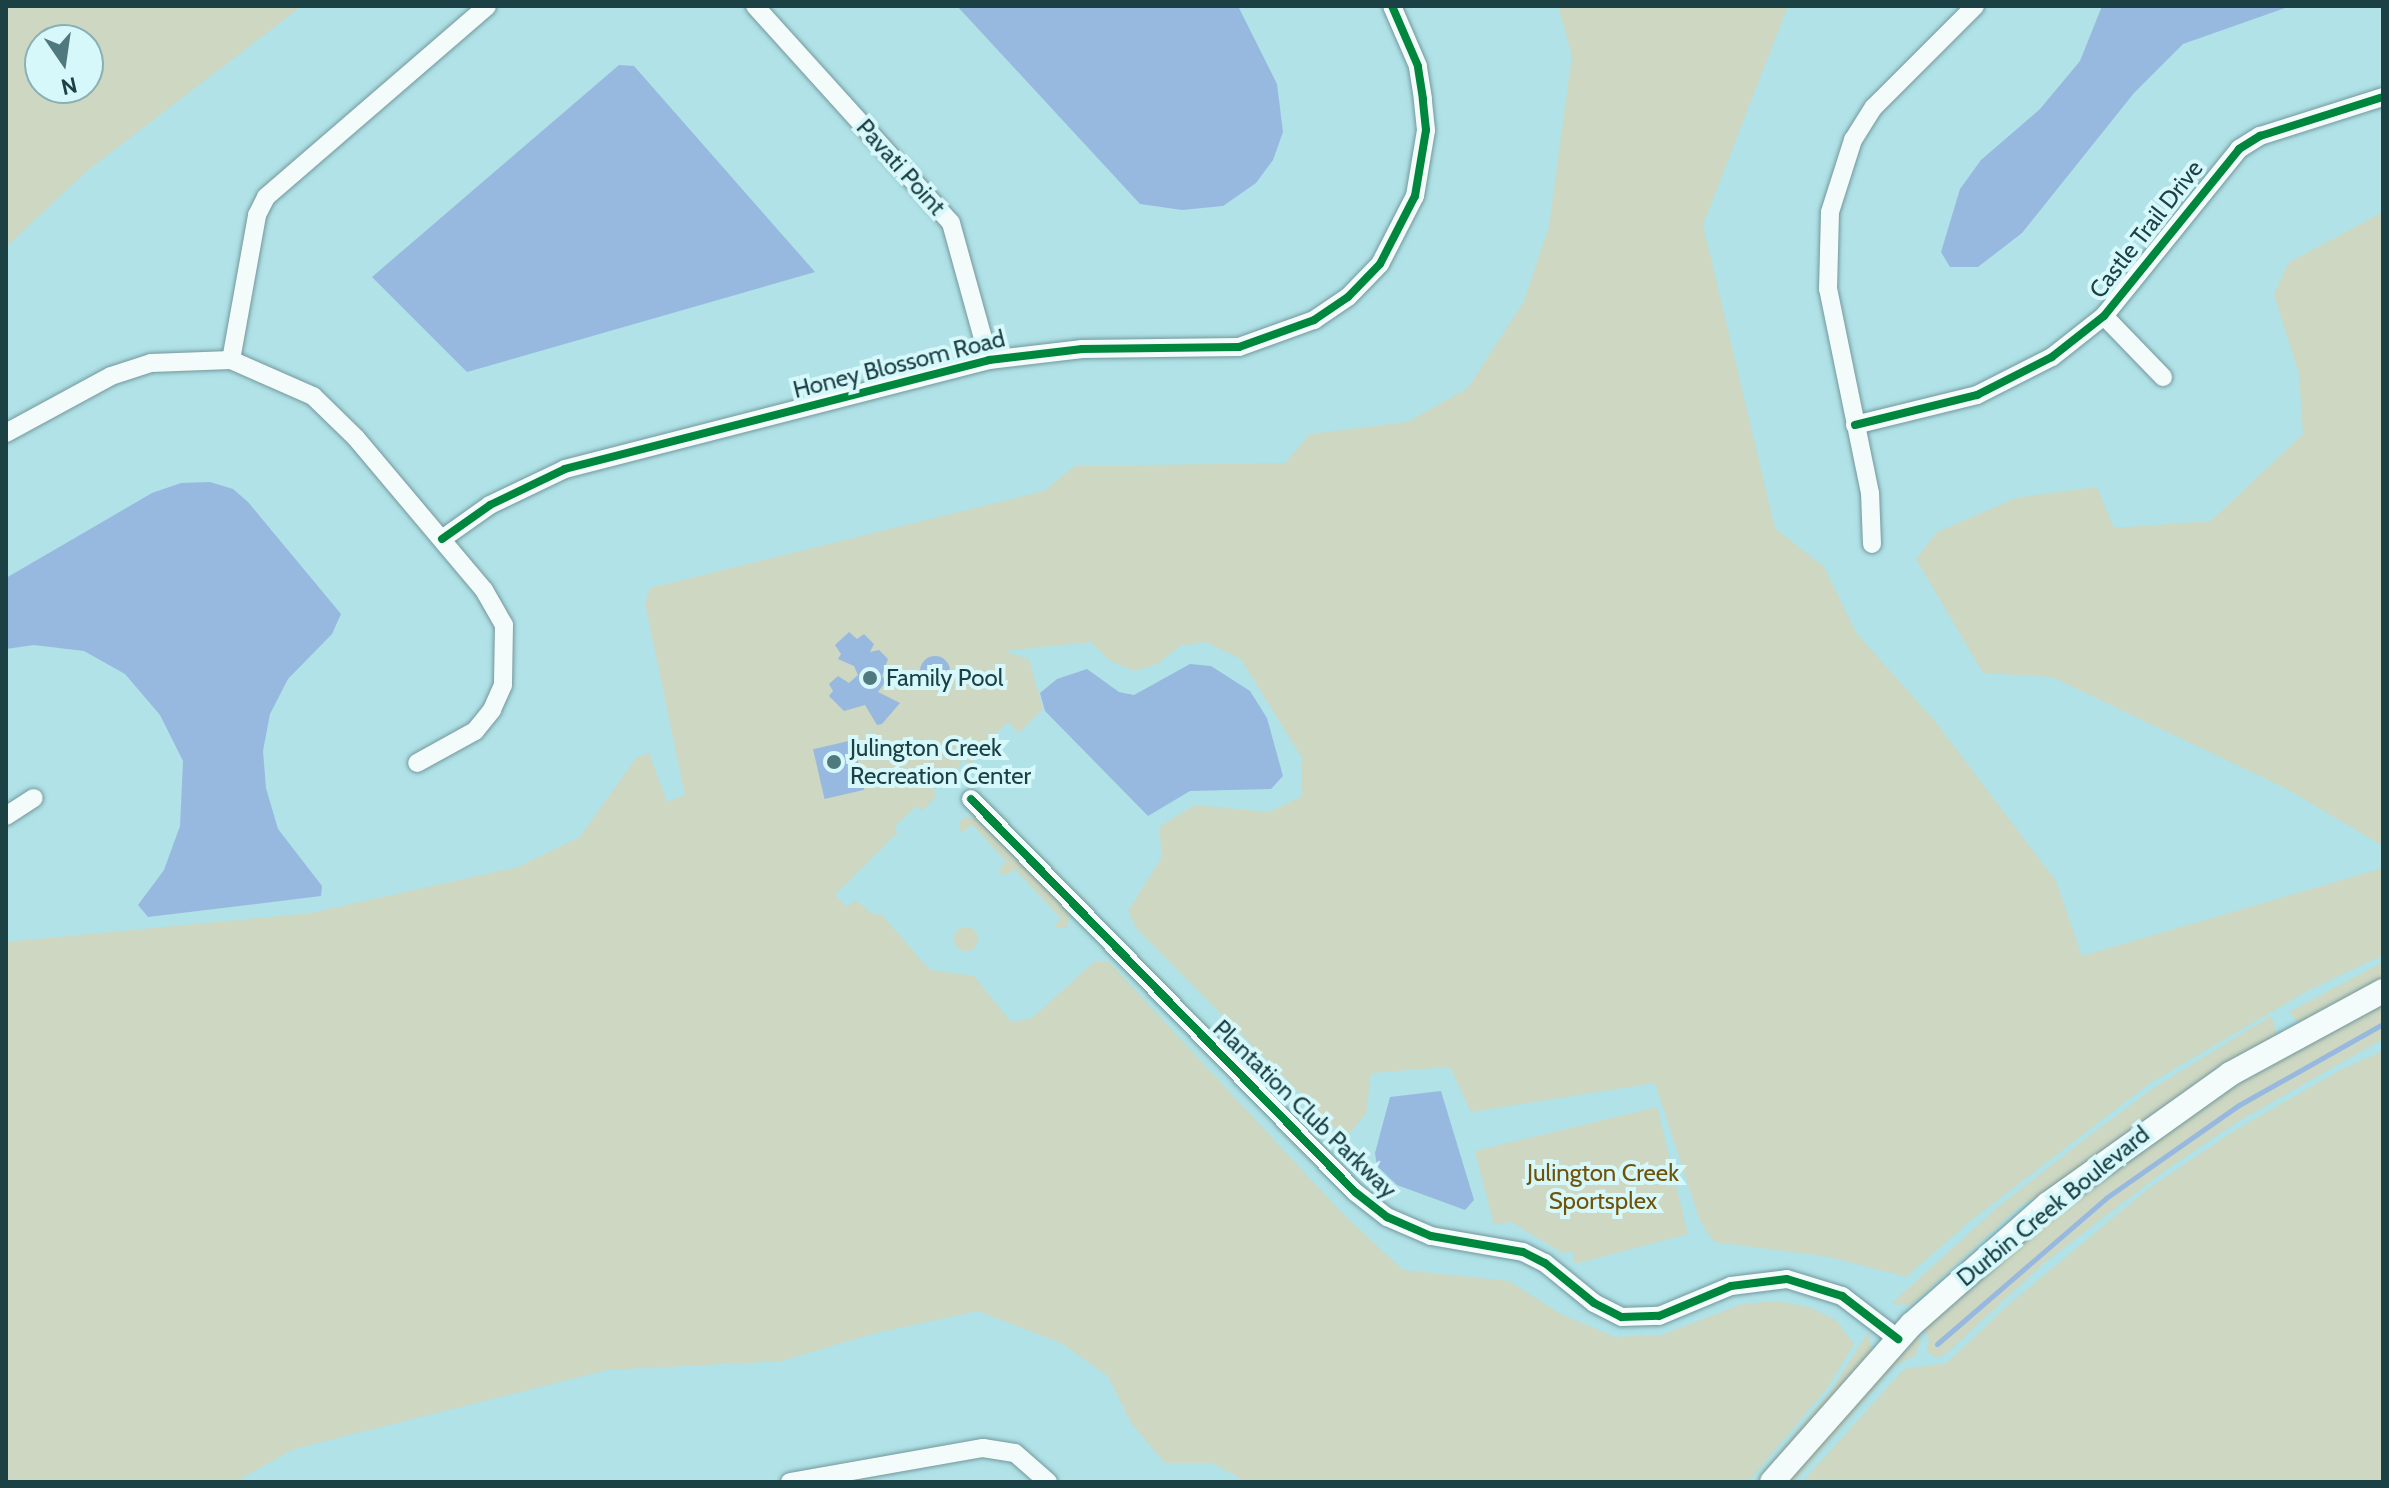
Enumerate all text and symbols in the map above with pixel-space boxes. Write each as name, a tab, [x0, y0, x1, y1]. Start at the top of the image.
north arrow	[24, 24, 104, 104]
text: N	[58, 71, 80, 101]
street label: Pavati Point	[850, 113, 952, 221]
street label: Castle Trail Drive	[2083, 154, 2209, 304]
street label: Honey Blossom Road	[790, 324, 1008, 404]
place label: Family Pool	[886, 664, 1003, 692]
marker: Family Pool	[861, 669, 879, 687]
place label: Julington Creek Recreation Center	[850, 734, 1031, 790]
marker: Julington Creek Recreation Center	[825, 753, 843, 771]
street label: Plantation Club Parkway	[1207, 1014, 1403, 1204]
street label: Durbin Creek Boulevard	[1951, 1120, 2155, 1292]
park label: Julington Creek Sportsplex	[1527, 1159, 1679, 1215]

